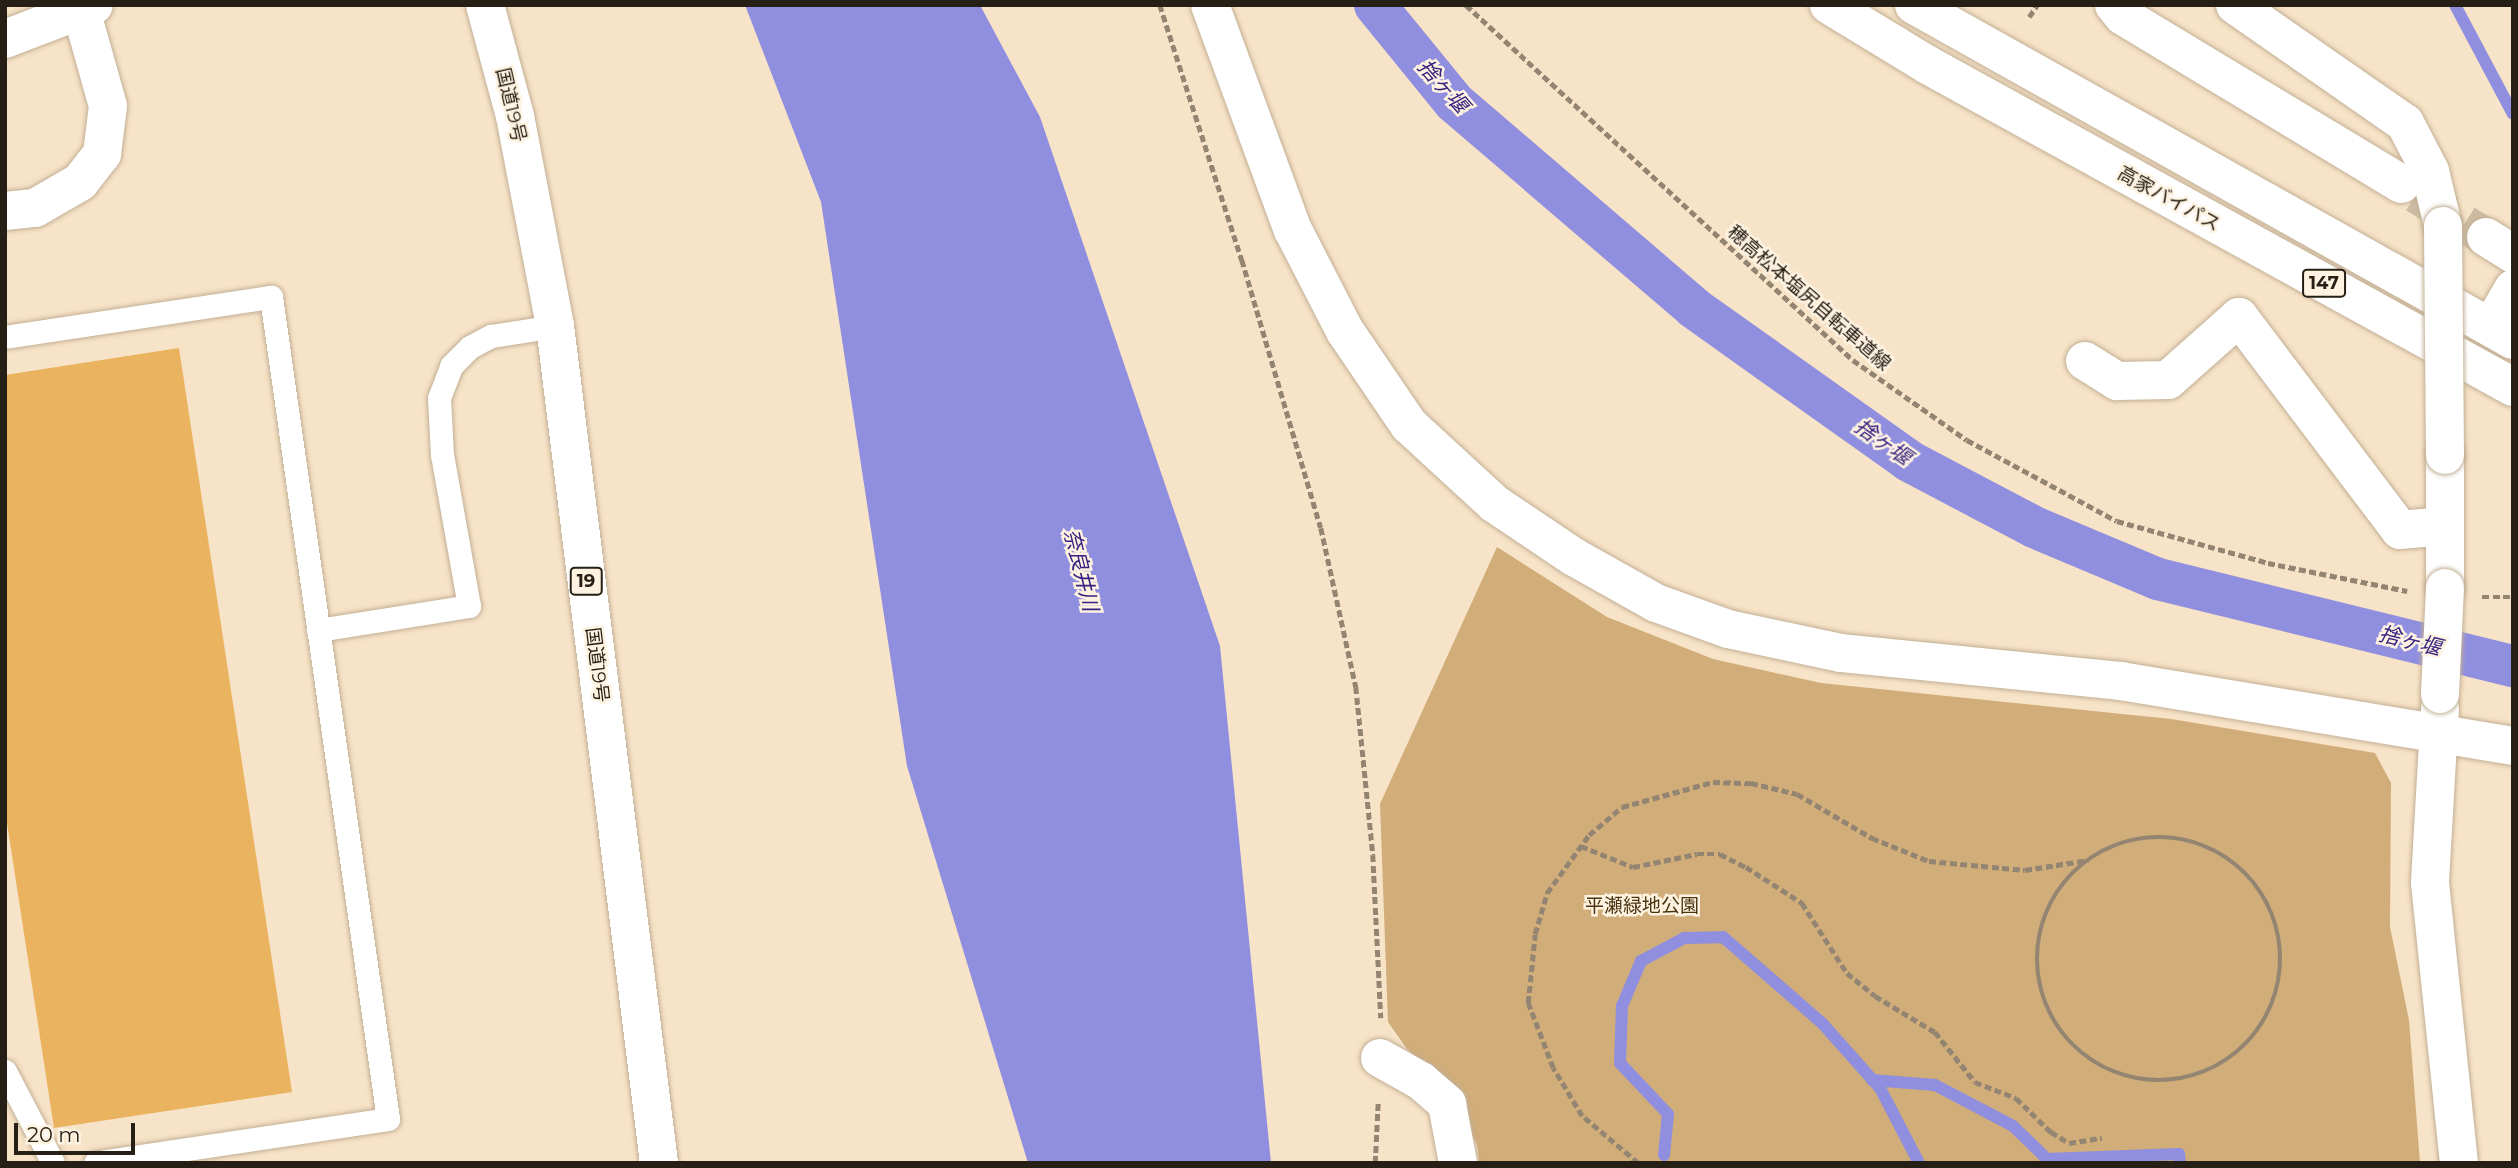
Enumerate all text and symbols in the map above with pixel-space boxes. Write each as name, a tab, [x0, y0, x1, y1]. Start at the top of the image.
water label: 捨ヶ堰	[1413, 54, 1473, 118]
street label: 国道19号	[491, 66, 531, 144]
street label: 高家バイパス	[2114, 161, 2224, 237]
street label: 穂高松本塩尻自転車道線	[1723, 221, 1895, 375]
road number: 147	[2301, 268, 2347, 298]
water label: 捨ヶ堰	[1850, 414, 1916, 470]
water label: 奈良井川	[1059, 526, 1103, 614]
road number: 19	[568, 566, 604, 596]
water label: 捨ヶ堰	[2376, 621, 2444, 661]
street label: 国道19号	[581, 626, 613, 704]
park label: 平瀬緑地公園	[1585, 895, 1699, 917]
scale bar	[18, 1108, 138, 1152]
text: 20 m	[27, 1122, 81, 1147]

